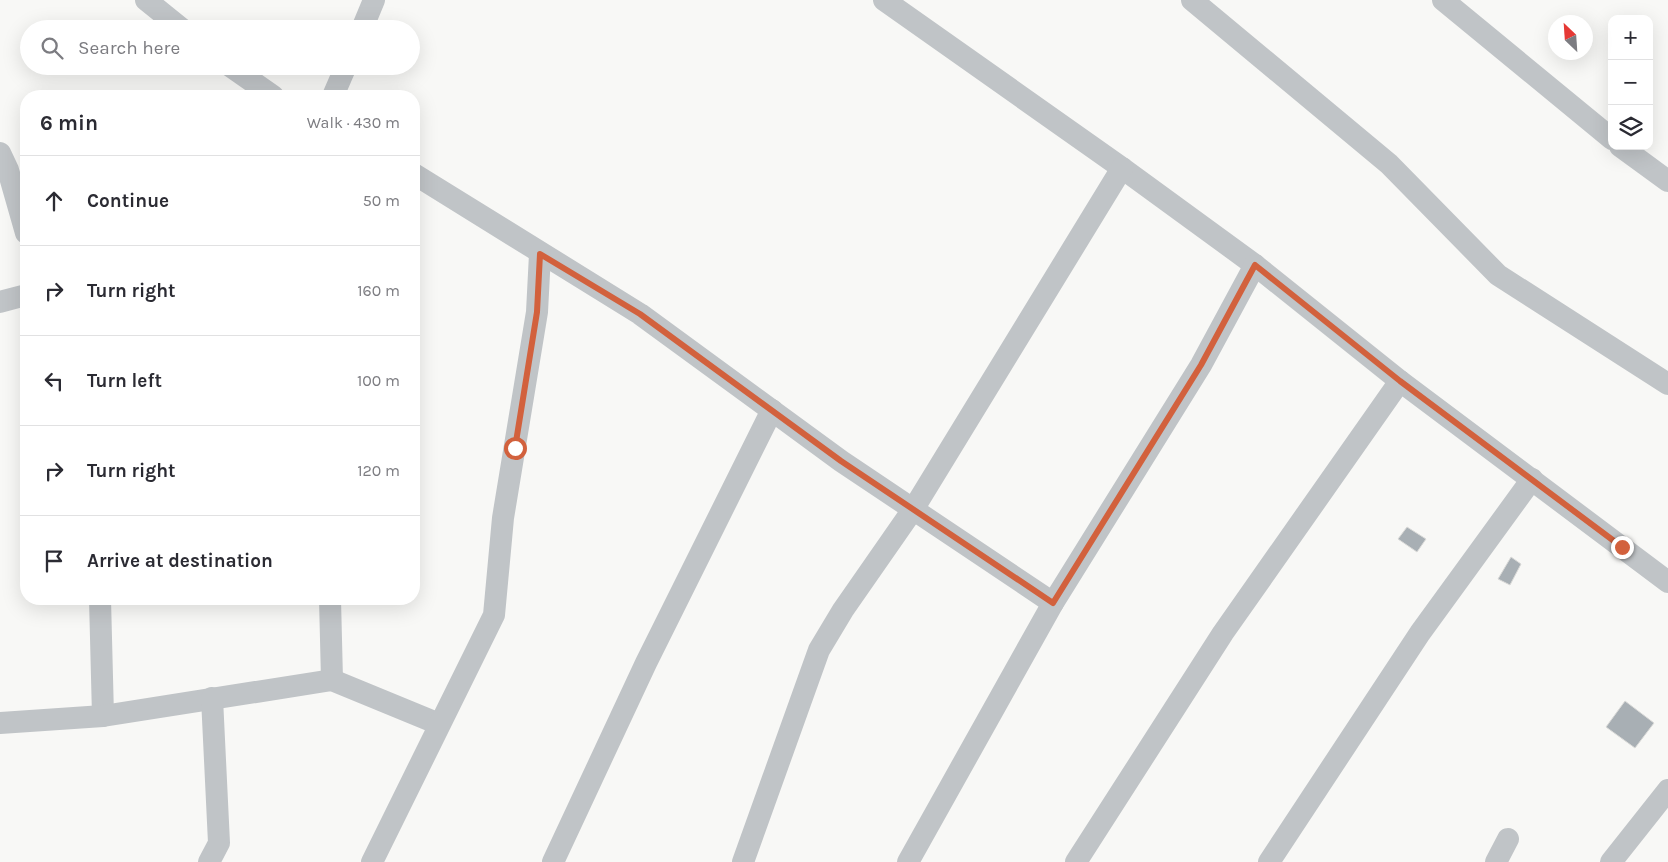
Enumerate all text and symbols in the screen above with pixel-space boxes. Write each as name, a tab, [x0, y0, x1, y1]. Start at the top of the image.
north arrow	[1548, 15, 1593, 60]
map controls	[1608, 15, 1653, 150]
button: +	[1608, 15, 1653, 60]
search box	[20, 20, 420, 75]
icon: search	[38, 34, 66, 62]
text: Search here	[78, 37, 180, 59]
button: −	[1608, 60, 1653, 105]
button: layers	[1608, 105, 1653, 150]
text: 6 min	[40, 111, 98, 135]
text: Walk · 430 m	[307, 113, 400, 132]
icon: ahead	[40, 187, 68, 215]
text: Continue	[87, 190, 169, 212]
text: 50 m	[363, 191, 400, 210]
icon: right	[40, 277, 68, 305]
text: Turn right	[87, 280, 176, 302]
text: 160 m	[357, 281, 400, 300]
icon: left	[40, 367, 68, 395]
text: Turn left	[87, 370, 162, 392]
text: 100 m	[357, 371, 400, 390]
route start	[504, 437, 527, 460]
icon: right	[40, 457, 68, 485]
text: Turn right	[87, 460, 176, 482]
text: 120 m	[357, 461, 400, 480]
route end	[1611, 536, 1634, 559]
icon: arrive	[40, 547, 68, 575]
text: Arrive at destination	[87, 550, 273, 572]

